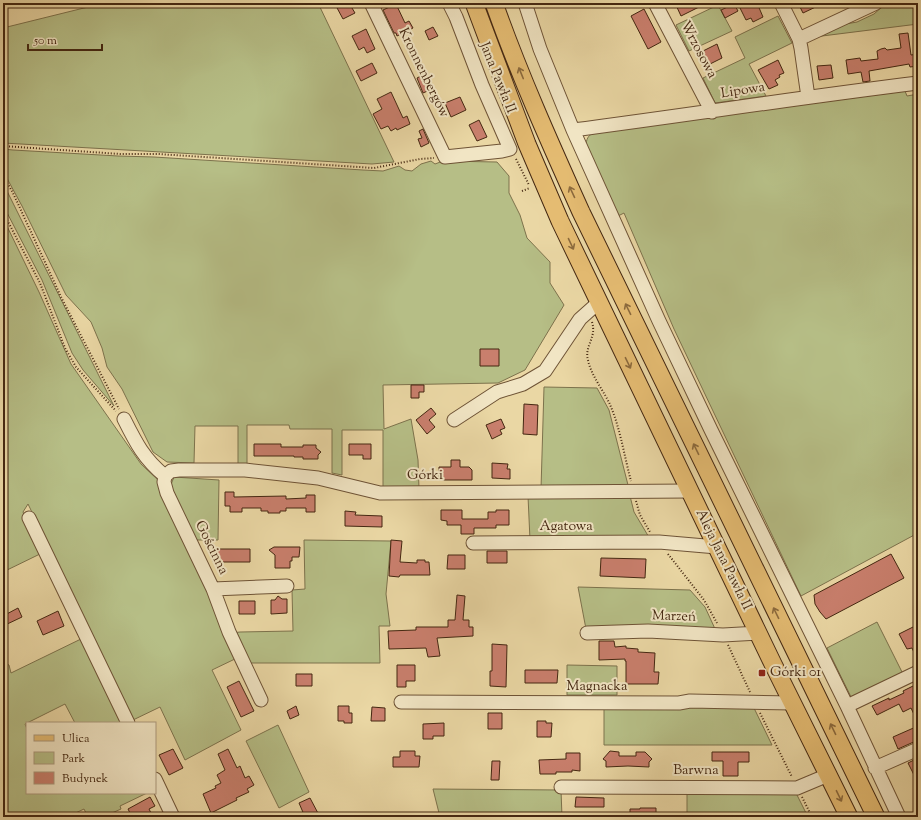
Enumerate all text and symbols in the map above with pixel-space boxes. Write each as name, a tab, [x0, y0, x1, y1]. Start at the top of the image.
street label: Wrzosowa	[674, 18, 722, 83]
street label: Kronnenbergów	[393, 25, 454, 122]
scale bar	[28, 26, 102, 52]
text: 50 m	[33, 32, 57, 50]
street label: Jana Pawła II	[473, 38, 521, 117]
one-way arrow	[516, 67, 524, 79]
street label: Lipowa	[720, 78, 767, 104]
one-way arrow	[568, 186, 575, 198]
one-way arrow	[568, 237, 575, 249]
one-way arrow	[624, 304, 631, 316]
one-way arrow	[625, 356, 632, 368]
one-way arrow	[692, 443, 699, 455]
street label: Górki	[407, 466, 443, 486]
street label: Aleja Jana Pawła II	[690, 506, 756, 614]
street label: Agatowa	[539, 517, 593, 537]
street label: Gościnna	[189, 518, 233, 579]
street label: Marzeń	[651, 606, 697, 628]
one-way arrow	[772, 607, 779, 619]
place label: Górki 01	[770, 663, 821, 683]
marker: Górki 01	[757, 668, 767, 678]
street label: Magnacka	[567, 677, 628, 697]
legend	[26, 722, 156, 794]
one-way arrow	[829, 724, 836, 736]
text: Ulica	[62, 730, 90, 748]
text: Park	[62, 750, 85, 768]
street label: Barwna	[673, 761, 719, 781]
text: Budynek	[62, 770, 109, 788]
one-way arrow	[836, 790, 843, 802]

